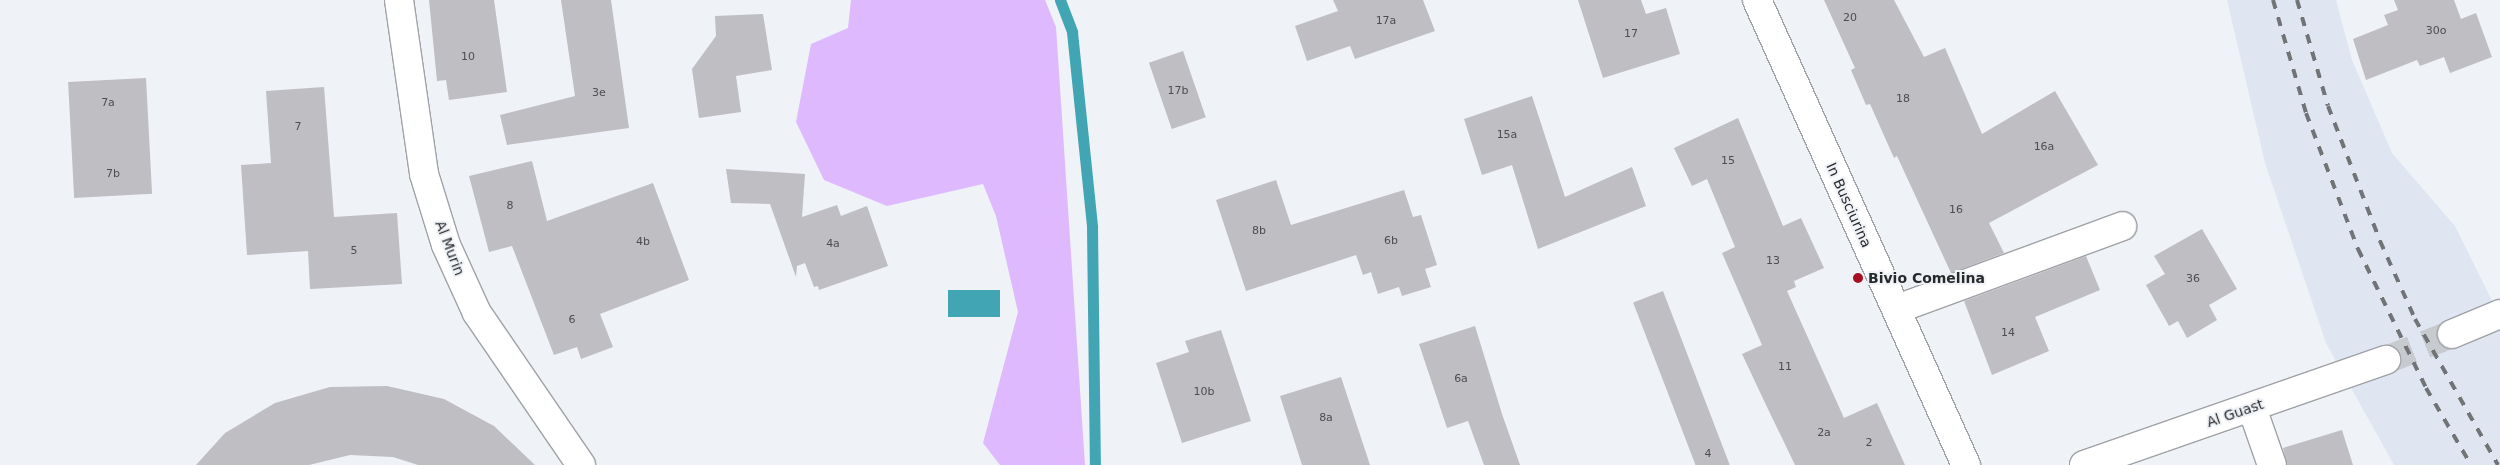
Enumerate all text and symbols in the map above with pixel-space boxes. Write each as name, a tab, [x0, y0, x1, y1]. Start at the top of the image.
house number: 20	[1843, 11, 1857, 25]
house number: 17a	[1376, 14, 1396, 28]
house number: 30o	[2426, 24, 2446, 38]
house number: 17	[1624, 27, 1638, 41]
house number: 10	[461, 50, 475, 64]
house number: 17b	[1168, 84, 1188, 98]
house number: 3e	[592, 86, 606, 100]
house number: 18	[1896, 92, 1910, 106]
house number: 7a	[101, 96, 115, 110]
house number: 7	[295, 120, 301, 134]
house number: 15a	[1497, 128, 1517, 142]
house number: 16a	[2034, 140, 2054, 154]
house number: 15	[1721, 154, 1735, 168]
street label: In Busciurina	[1823, 160, 1875, 250]
house number: 7b	[106, 167, 120, 181]
house number: 8	[507, 199, 513, 213]
house number: 16	[1949, 203, 1963, 217]
street label: Al Murin	[432, 218, 468, 278]
house number: 8b	[1252, 224, 1266, 238]
house number: 6b	[1384, 234, 1398, 248]
house number: 4b	[636, 235, 650, 249]
house number: 4a	[826, 237, 840, 251]
house number: 5	[351, 244, 357, 258]
house number: 13	[1766, 254, 1780, 268]
place label: Bivio Comelina	[1868, 270, 1985, 286]
marker: Bivio Comelina	[1852, 272, 1864, 284]
house number: 36	[2186, 272, 2200, 286]
house number: 6	[569, 313, 575, 327]
house number: 14	[2001, 326, 2015, 340]
house number: 11	[1778, 360, 1792, 374]
house number: 6a	[1454, 372, 1468, 386]
house number: 10b	[1194, 385, 1214, 399]
street label: Al Guast	[2204, 395, 2266, 431]
house number: 8a	[1319, 411, 1333, 425]
house number: 2a	[1817, 426, 1831, 440]
house number: 2	[1866, 436, 1872, 450]
house number: 4	[1705, 447, 1711, 461]

